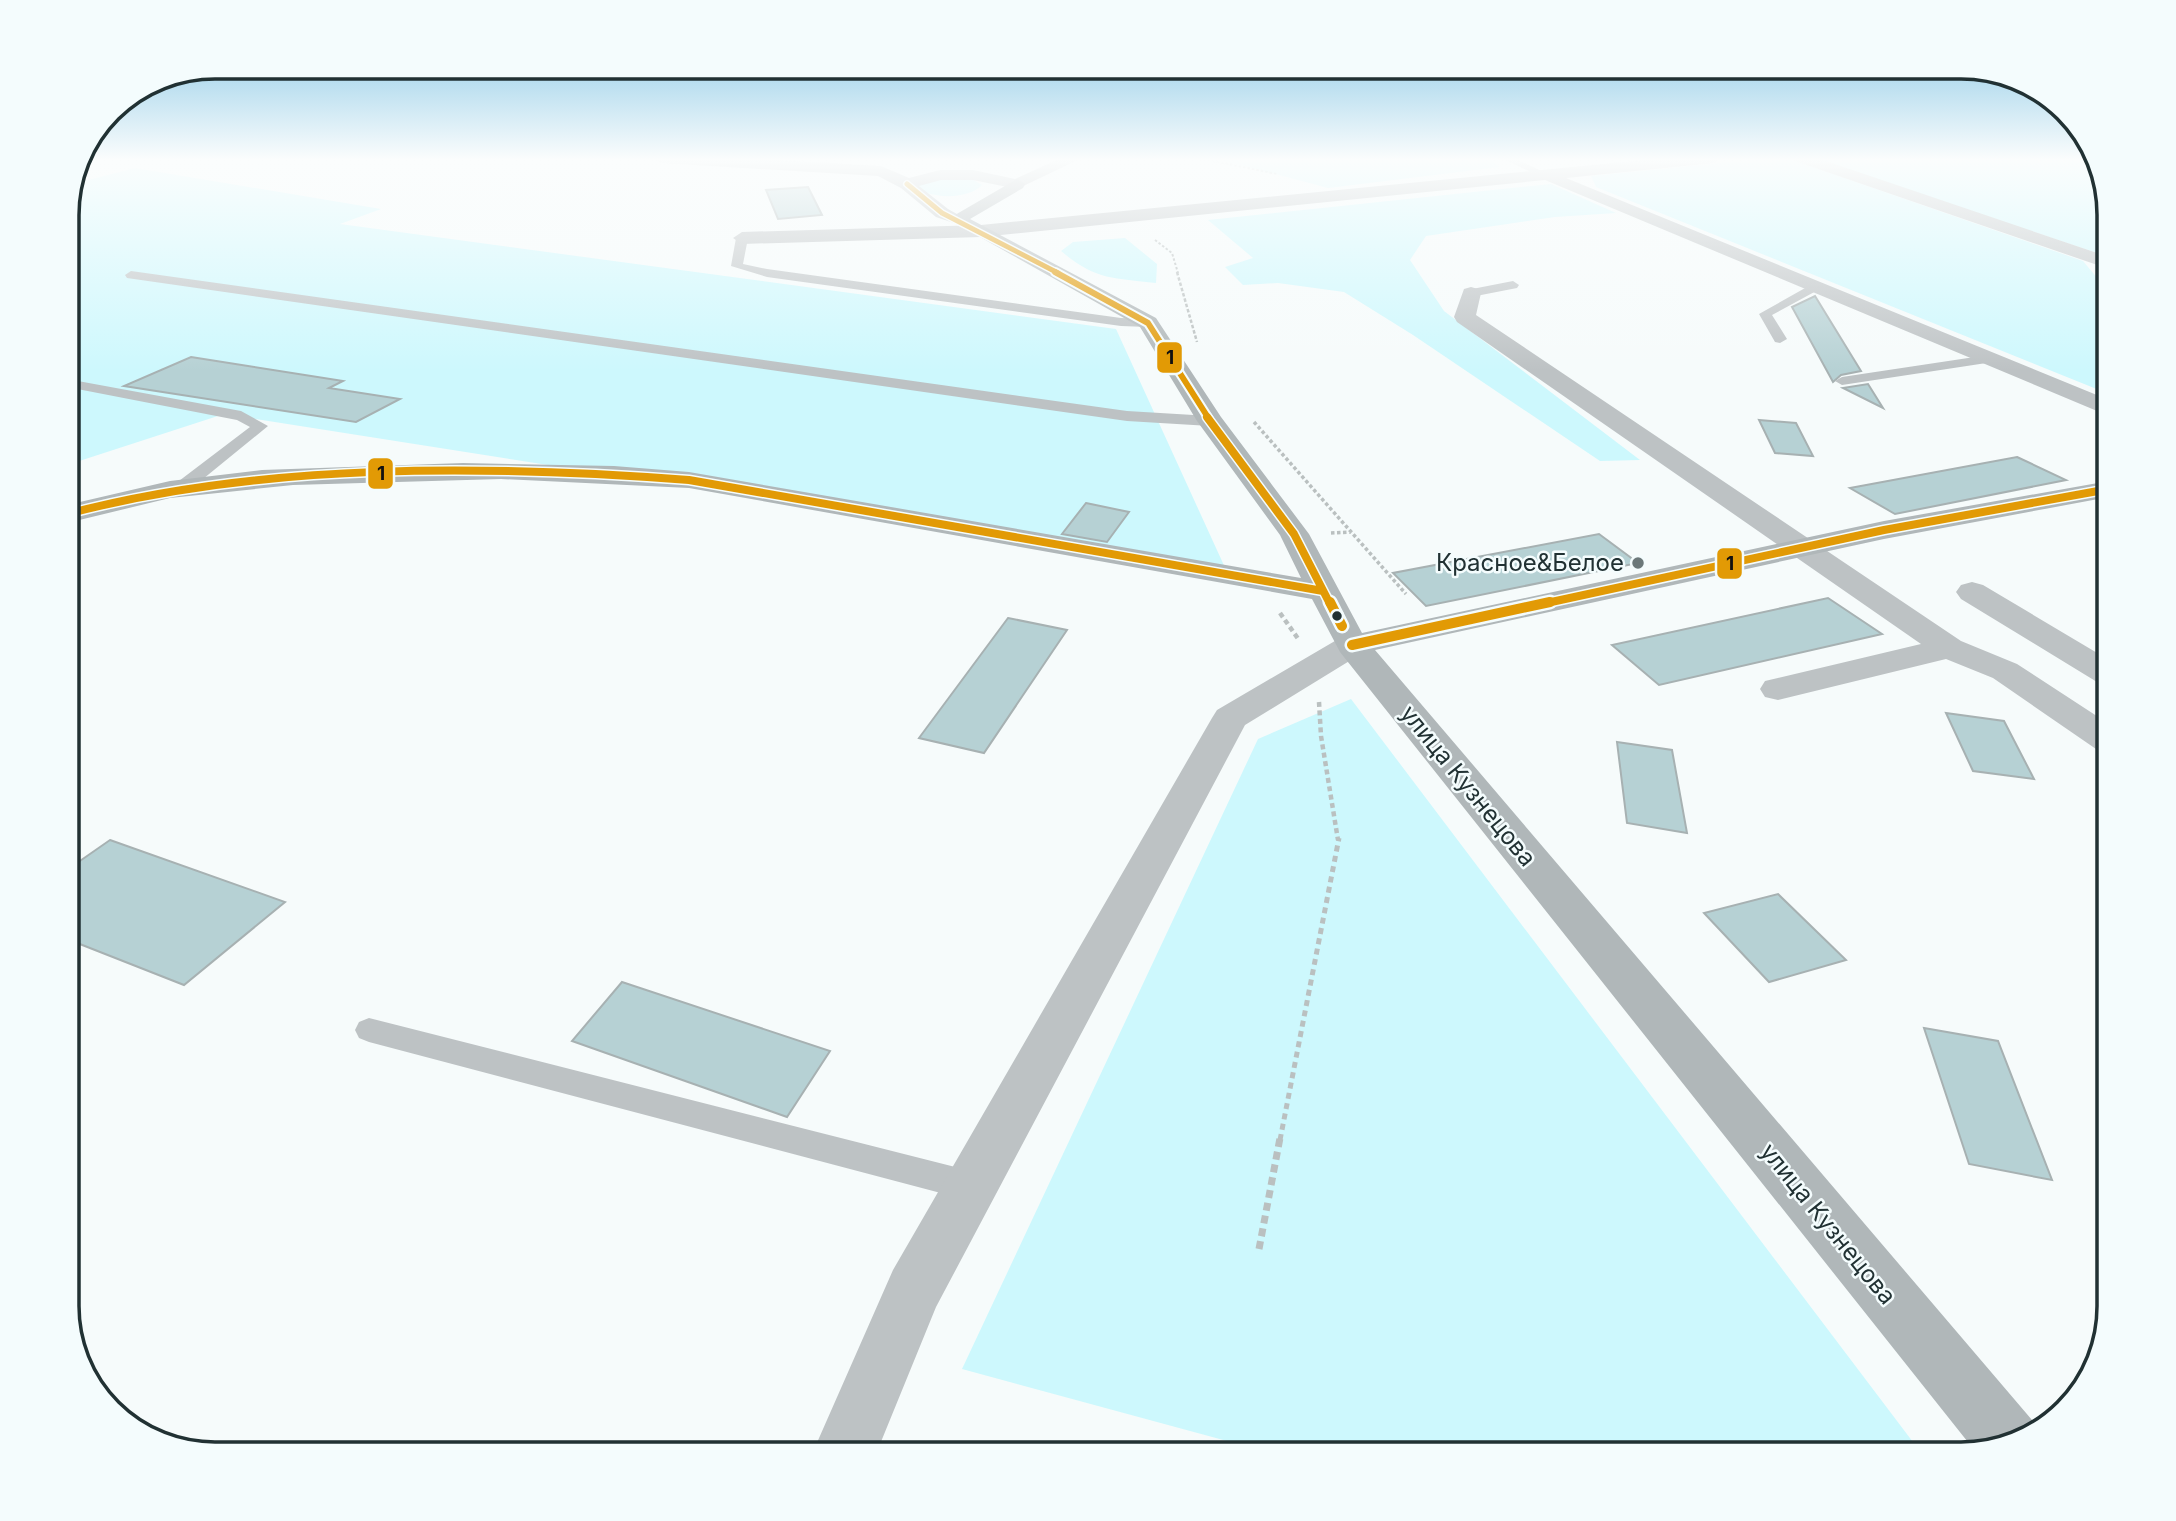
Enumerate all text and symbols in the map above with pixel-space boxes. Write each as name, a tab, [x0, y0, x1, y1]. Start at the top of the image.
line badge: 1	[1156, 341, 1183, 374]
text: 1	[1166, 346, 1174, 369]
line badge: 1	[367, 457, 394, 490]
text: 1	[377, 462, 385, 485]
line badge: 1	[1716, 547, 1743, 580]
place label: Красное&Белое	[1436, 548, 1624, 577]
text: 1	[1726, 552, 1734, 575]
marker: Красное&Белое	[1630, 555, 1646, 571]
unlabelled marker	[1330, 609, 1344, 623]
street label: улица Кузнецова	[1395, 699, 1542, 872]
street label: улица Кузнецова	[1755, 1137, 1902, 1310]

